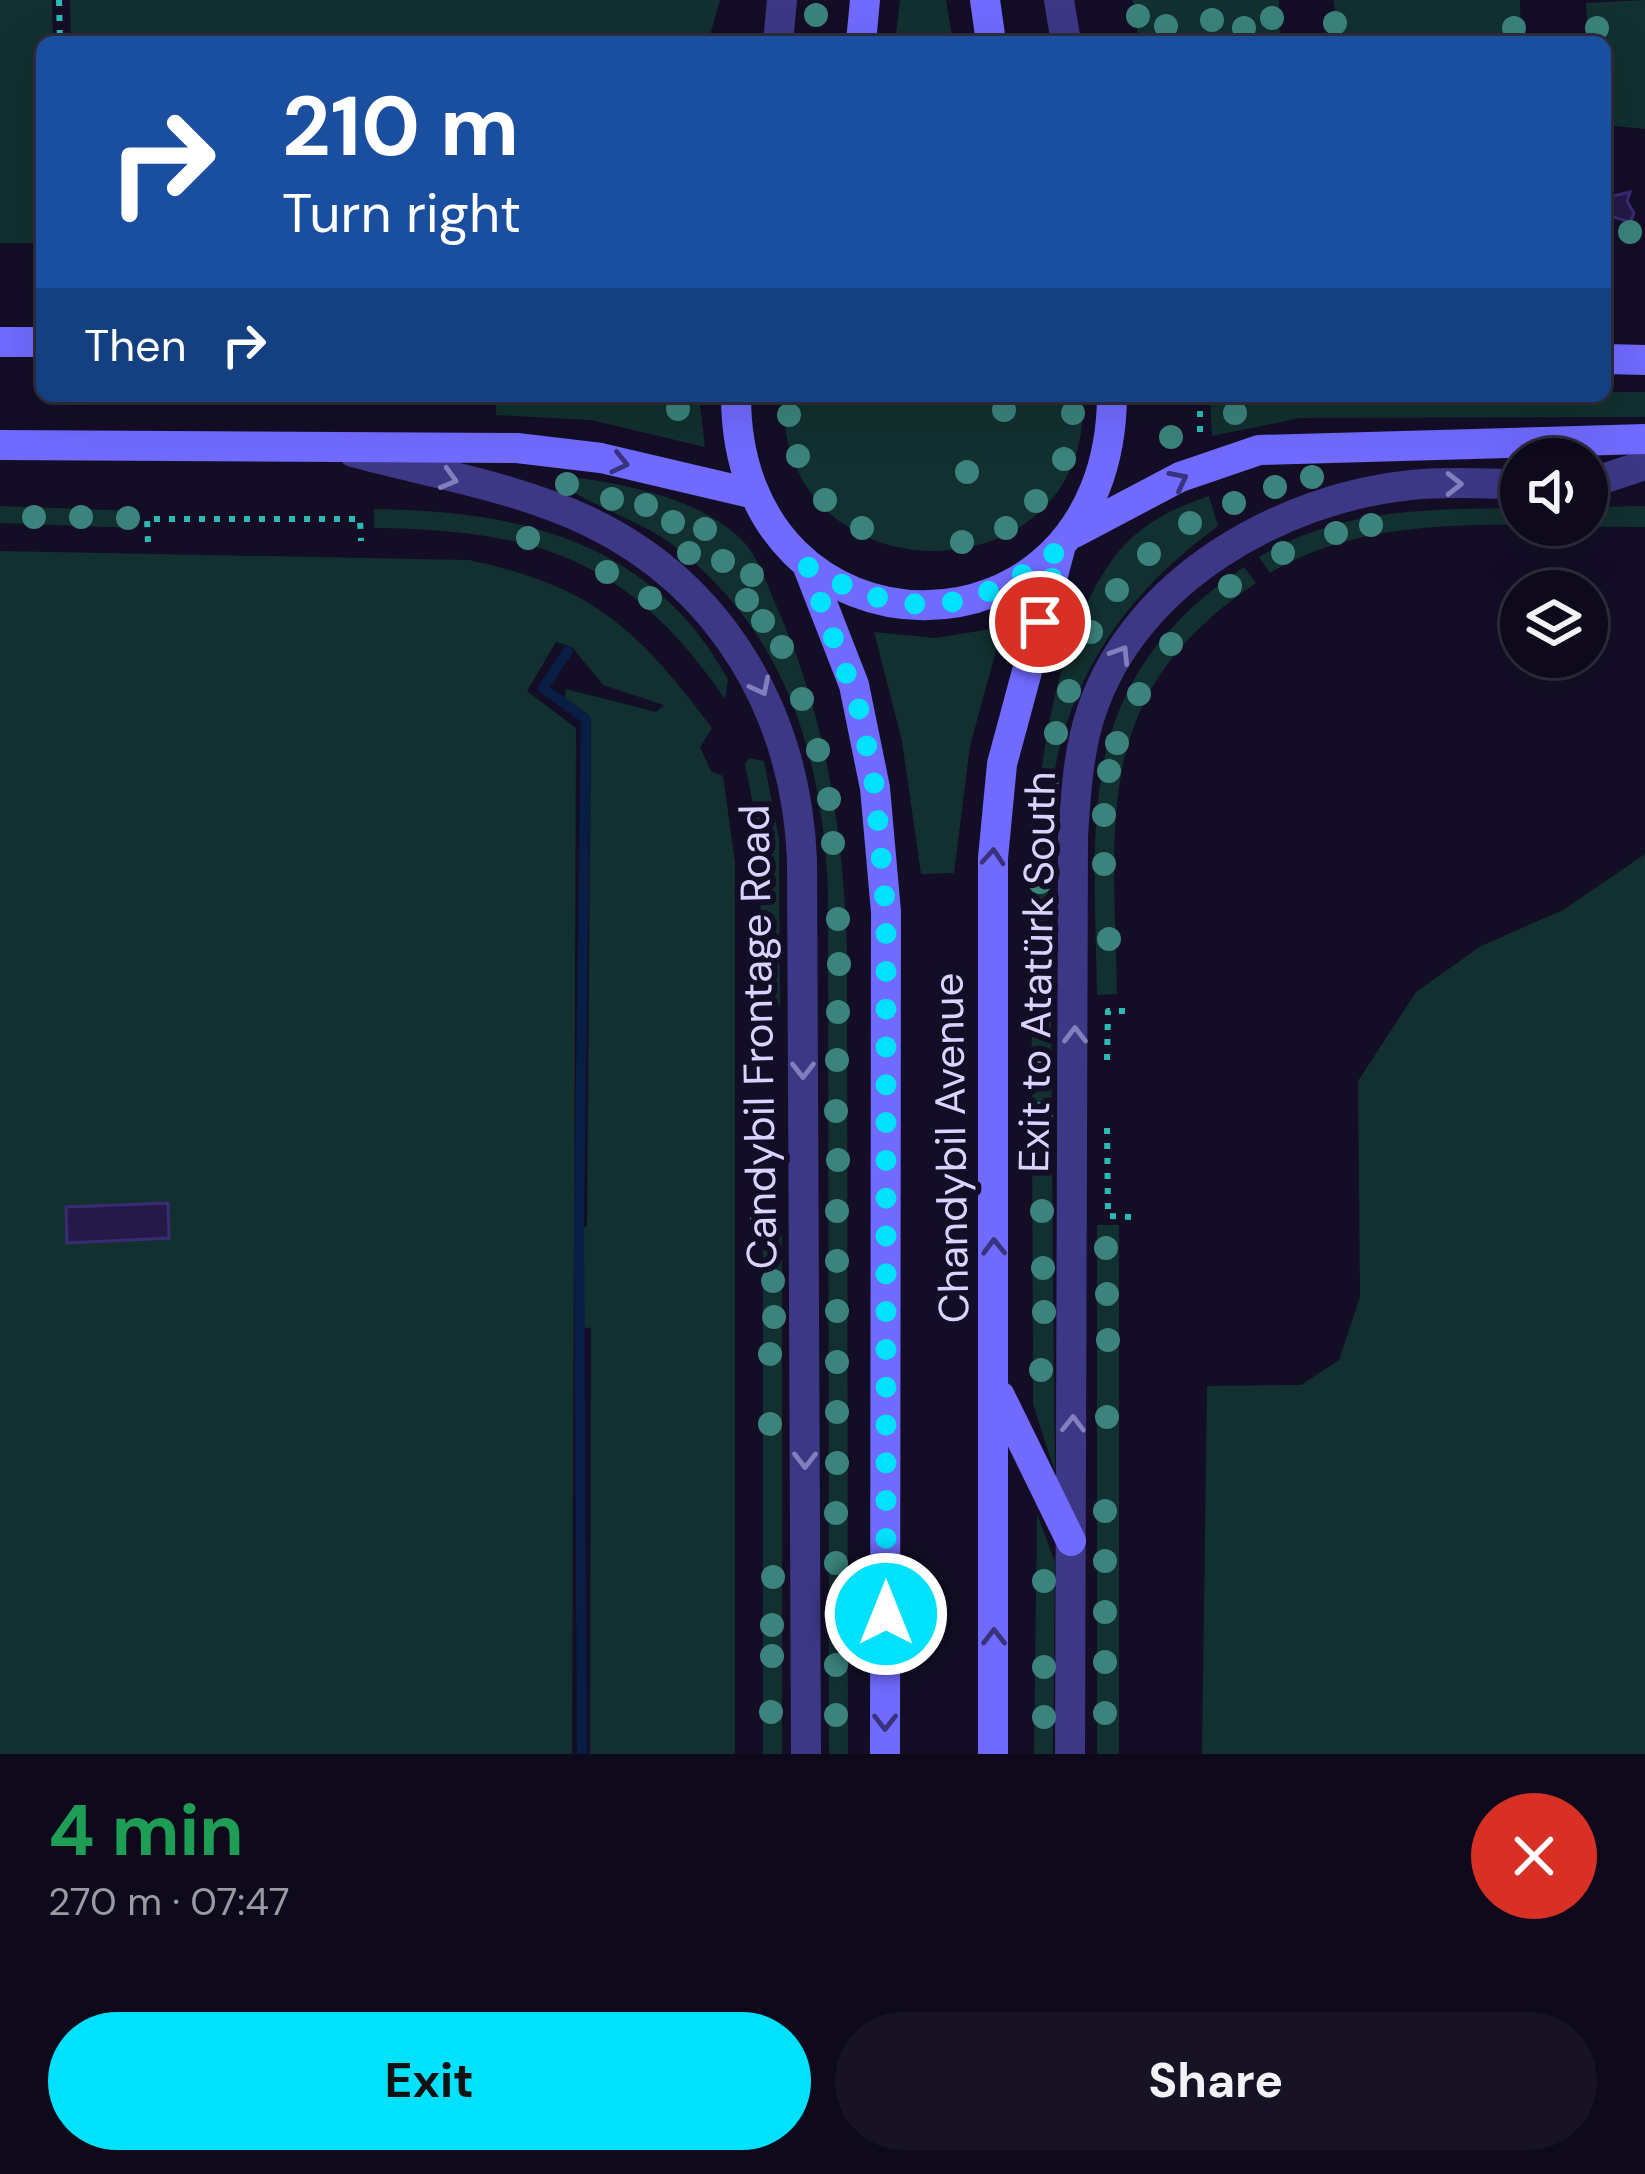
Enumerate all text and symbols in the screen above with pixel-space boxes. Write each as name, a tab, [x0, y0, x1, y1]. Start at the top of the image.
text: 210 m	[282, 72, 519, 181]
icon: right	[84, 84, 240, 240]
text: Turn right	[282, 178, 521, 249]
icon: right	[211, 312, 277, 378]
text: Then	[84, 316, 187, 375]
map controls	[1500, 438, 1608, 678]
button: sound	[1500, 438, 1608, 546]
one-way arrow	[609, 449, 629, 474]
one-way arrow	[438, 464, 458, 489]
one-way arrow	[1166, 471, 1188, 494]
one-way arrow	[1446, 471, 1464, 497]
button: layers	[1500, 570, 1608, 678]
pin	[989, 571, 1091, 673]
icon: arrive	[1007, 589, 1073, 655]
one-way arrow	[1107, 645, 1129, 667]
one-way arrow	[746, 675, 769, 697]
street label: Exit to Atatürk South	[1006, 771, 1068, 1173]
street label: Candybil Frontage Road	[726, 804, 790, 1270]
one-way arrow	[980, 847, 1006, 866]
street label: Chandybil Avenue	[920, 972, 982, 1324]
one-way arrow	[1062, 1025, 1088, 1043]
one-way arrow	[790, 1062, 816, 1080]
one-way arrow	[982, 1237, 1008, 1256]
one-way arrow	[1059, 1414, 1085, 1433]
one-way arrow	[792, 1452, 818, 1470]
position arrow	[823, 1551, 949, 1677]
one-way arrow	[981, 1627, 1007, 1646]
one-way arrow	[872, 1714, 898, 1732]
text: 4 min	[48, 1784, 244, 1877]
button: close	[1471, 1793, 1597, 1919]
text: 270 m · 07:47	[48, 1876, 290, 1927]
button: Exit	[48, 2012, 811, 2150]
button: Share	[835, 2012, 1597, 2150]

